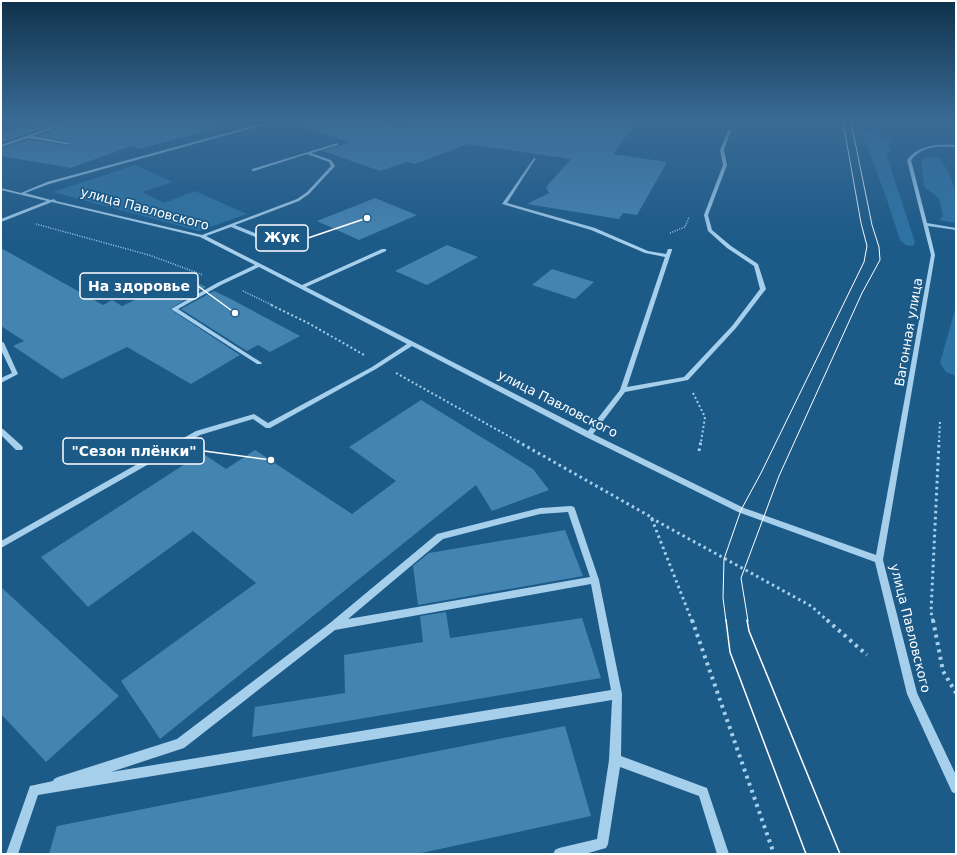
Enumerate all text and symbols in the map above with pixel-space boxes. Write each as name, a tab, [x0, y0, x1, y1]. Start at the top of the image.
street label: улица Павловского	[79, 184, 211, 233]
callout: Жук	[256, 225, 308, 251]
text: Жук	[264, 229, 300, 245]
callout: На здоровье	[80, 273, 198, 299]
street label: Вагонная улица	[892, 277, 925, 387]
text: На здоровье	[88, 278, 190, 294]
street label: улица Павловского	[495, 367, 620, 440]
callout: "Сезон плёнки"	[63, 438, 204, 464]
text: "Сезон плёнки"	[71, 443, 197, 459]
street label: улица Павловского	[887, 562, 934, 694]

